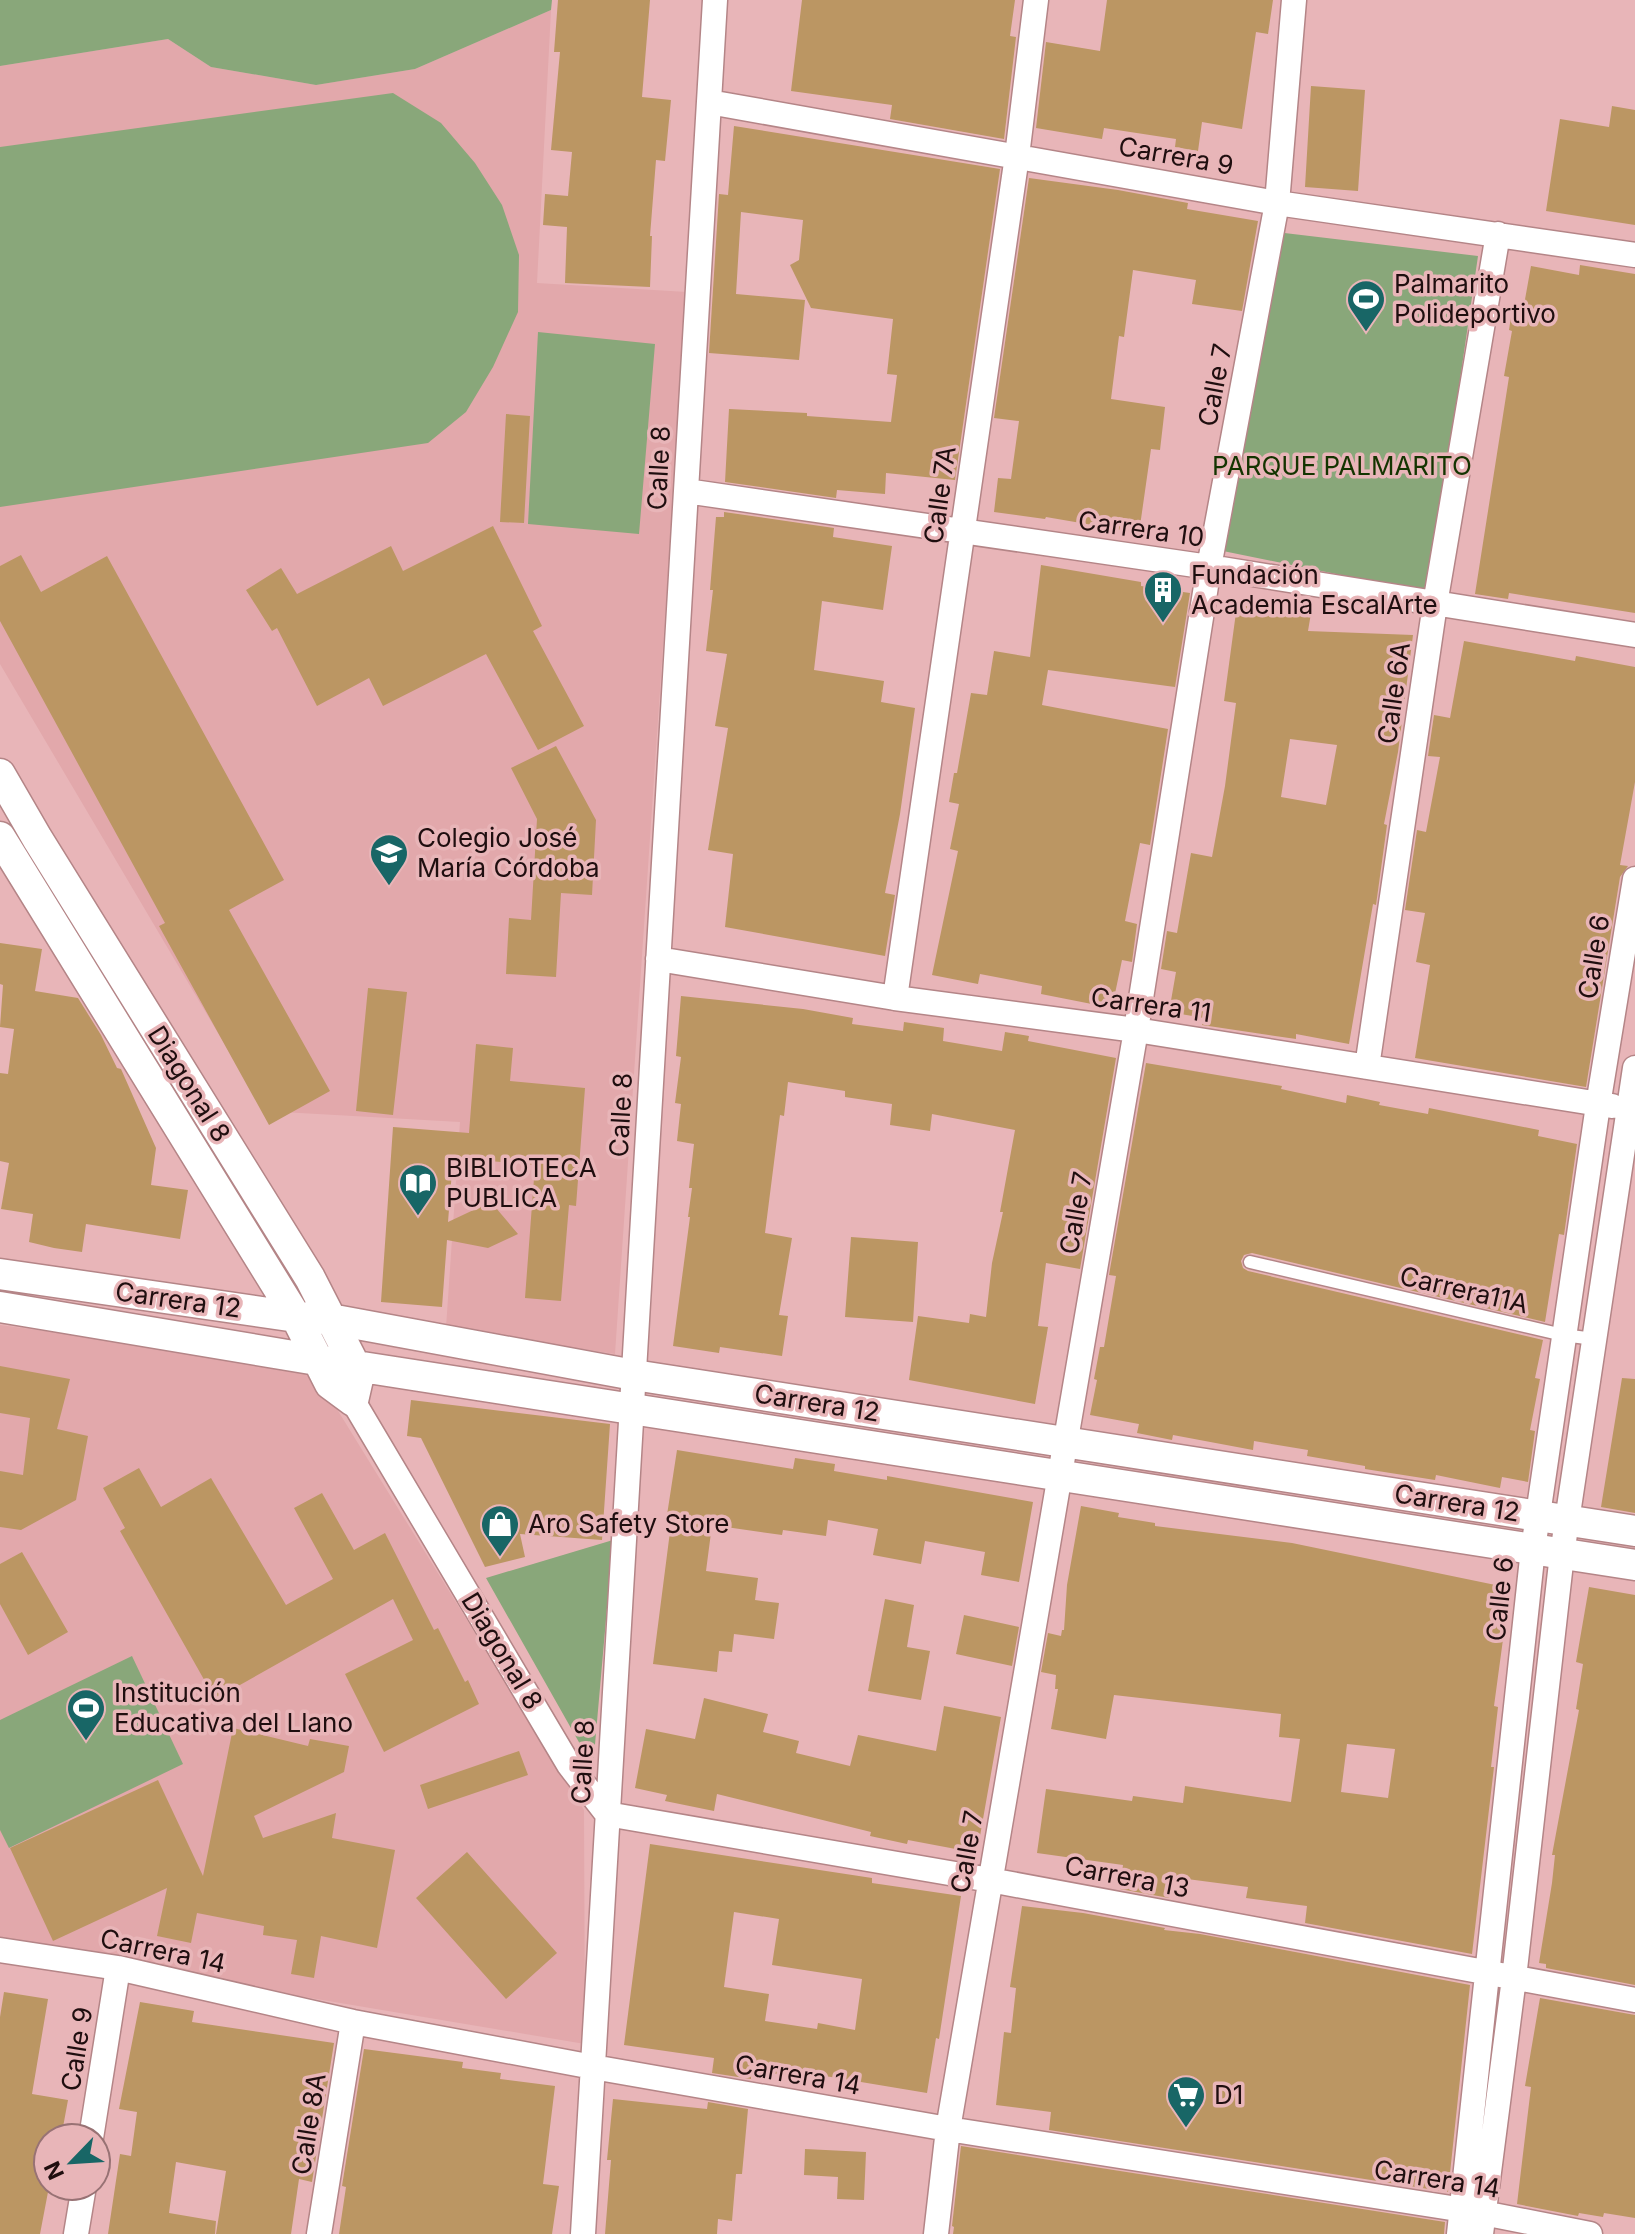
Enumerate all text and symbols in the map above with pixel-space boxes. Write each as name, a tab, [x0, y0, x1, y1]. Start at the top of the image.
street label: Carrera 9	[1116, 130, 1236, 181]
place label: Palmarito Polideportivo	[1394, 268, 1556, 329]
sports icon: Palmarito Polideportivo	[1345, 278, 1387, 333]
street label: Calle 7	[1191, 341, 1238, 429]
street label: Calle 8	[641, 425, 676, 511]
street label: Calle 7A	[917, 444, 962, 546]
park label: PARQUE PALMARITO	[1212, 450, 1472, 481]
street label: Carrera 10	[1076, 504, 1206, 553]
place label: Fundación Academia EscalArte	[1191, 559, 1438, 620]
building icon: Fundación Academia EscalArte	[1142, 569, 1184, 624]
street label: Calle 6A	[1371, 640, 1416, 746]
place label: Colegio José María Córdoba	[417, 822, 600, 883]
school or university icon: Colegio José María Córdoba	[368, 832, 410, 887]
street label: Calle 6	[1572, 913, 1615, 1001]
street label: Carrera 11	[1089, 981, 1213, 1028]
street label: Diagonal 8	[142, 1020, 237, 1147]
street label: Calle 8	[603, 1072, 638, 1158]
place label: BIBLIOTECA PUBLICA	[446, 1152, 597, 1213]
library icon: BIBLIOTECA PUBLICA	[397, 1162, 439, 1217]
street label: Calle 7	[1053, 1169, 1098, 1257]
street label: Carrera11A	[1397, 1260, 1531, 1319]
street label: Carrera 12	[113, 1275, 243, 1324]
street label: Carrera 12	[752, 1377, 882, 1428]
street label: Carrera 12	[1392, 1477, 1522, 1528]
shop icon: Aro Safety Store	[479, 1503, 521, 1558]
place label: Aro Safety Store	[528, 1508, 729, 1539]
street label: Calle 6	[1480, 1555, 1519, 1643]
street label: Diagonal 8	[455, 1587, 549, 1715]
place label: Institución Educativa del Llano	[114, 1677, 353, 1738]
sports icon: Institución Educativa del Llano	[65, 1687, 107, 1742]
street label: Calle 8	[565, 1719, 600, 1805]
street label: Calle 7	[944, 1808, 989, 1896]
street label: Carrera 13	[1062, 1849, 1192, 1904]
street label: Carrera 14	[98, 1922, 229, 1979]
street label: Calle 9	[55, 2005, 98, 2093]
street label: Carrera 14	[733, 2048, 863, 2101]
street label: Calle 8A	[285, 2071, 332, 2177]
supermarket icon: D1	[1165, 2074, 1207, 2129]
place label: D1	[1214, 2079, 1243, 2110]
north arrow	[32, 2122, 112, 2202]
street label: Carrera 14	[1372, 2153, 1502, 2204]
text: N	[39, 2157, 69, 2184]

